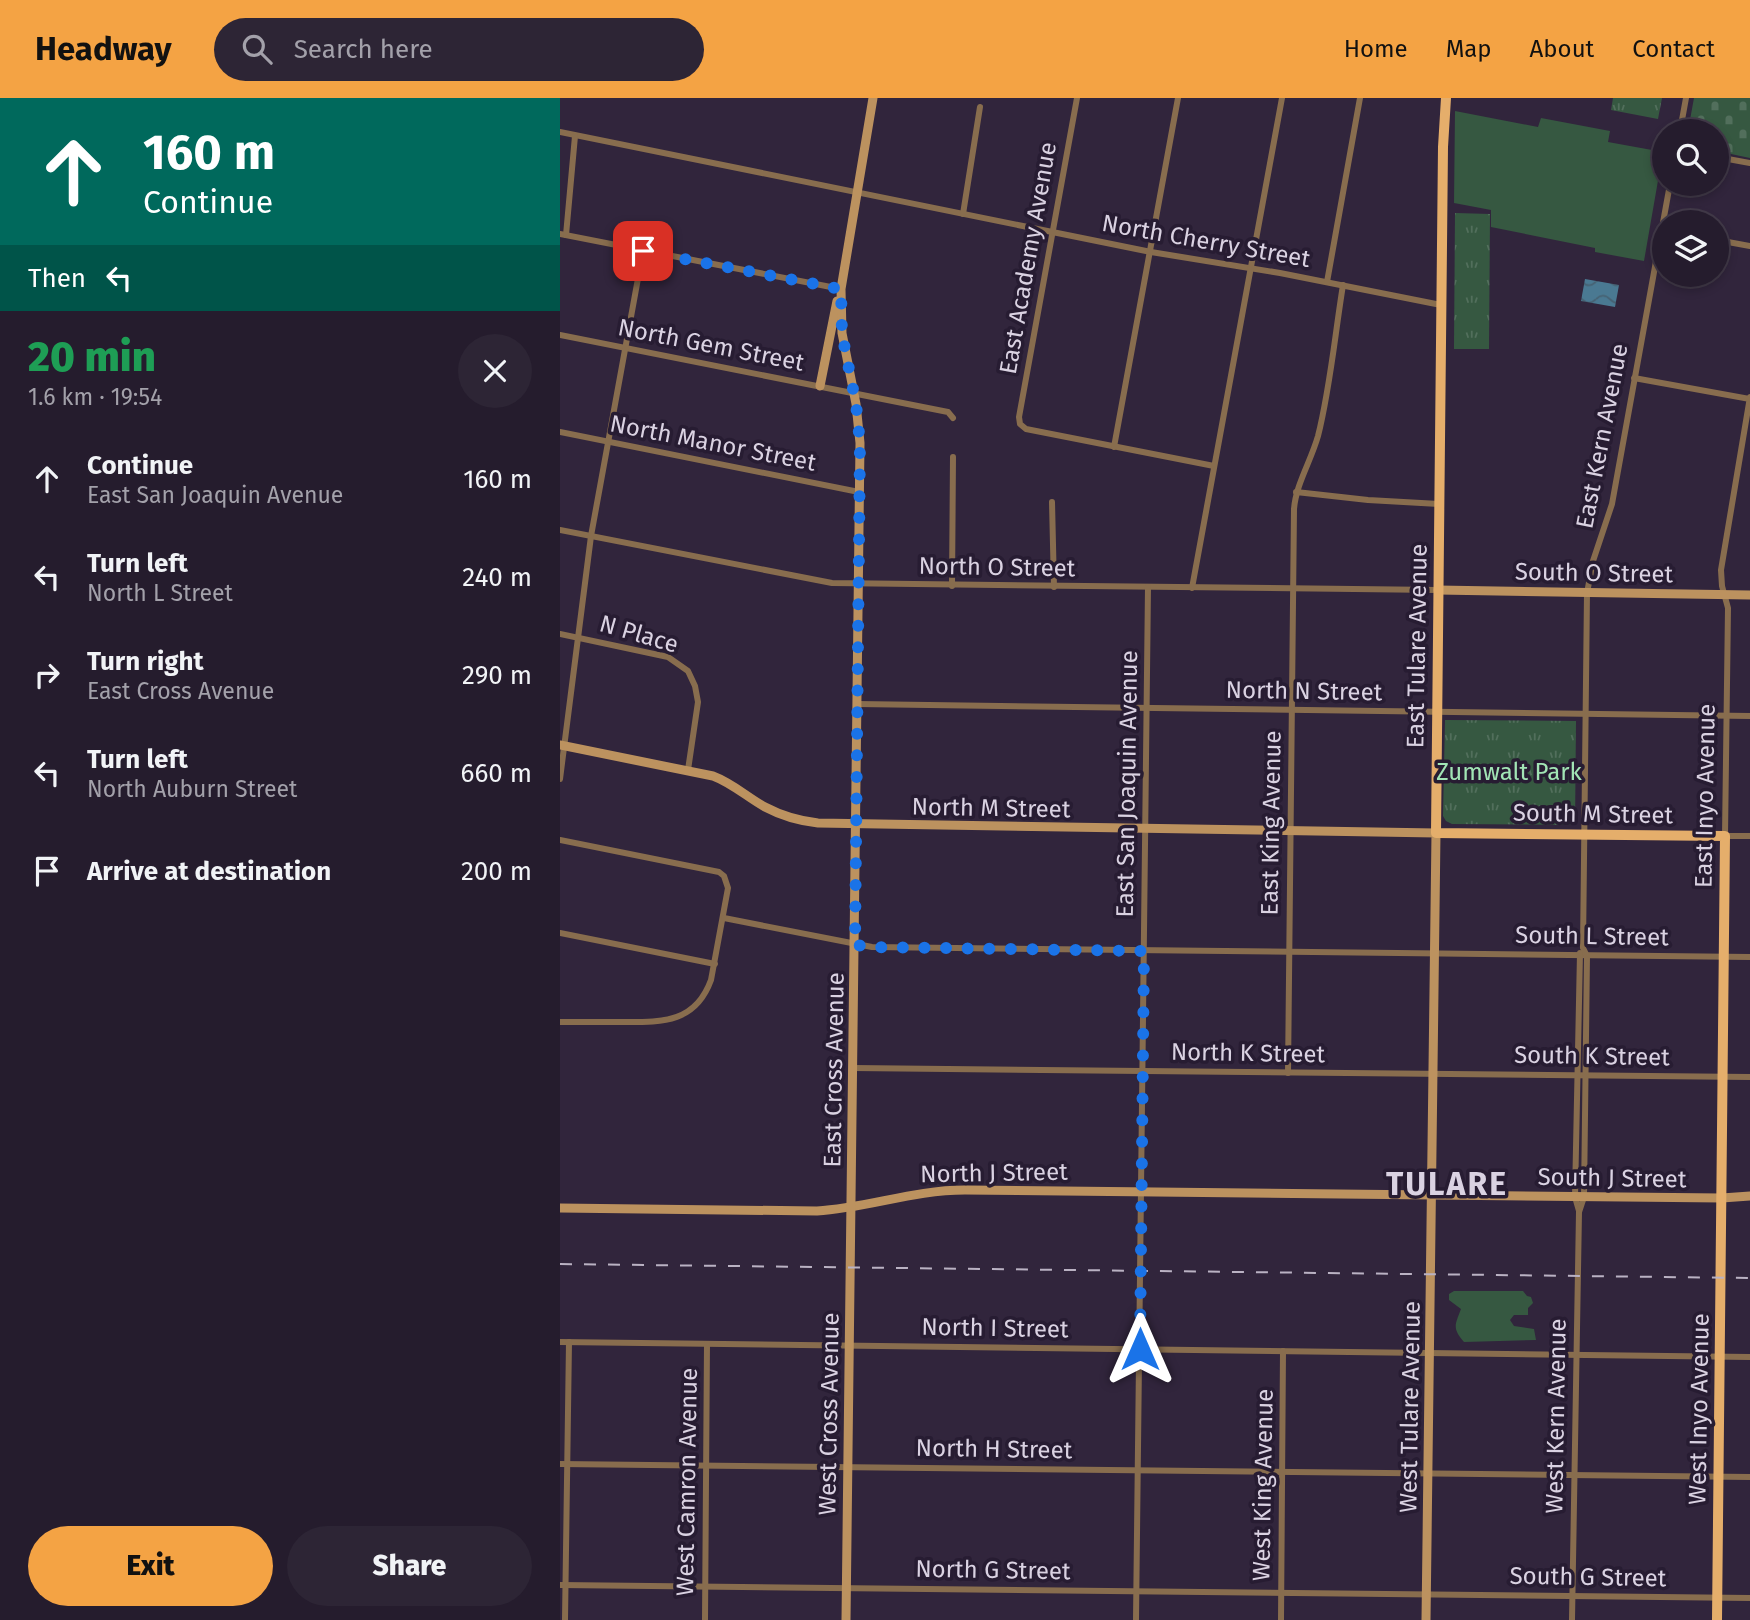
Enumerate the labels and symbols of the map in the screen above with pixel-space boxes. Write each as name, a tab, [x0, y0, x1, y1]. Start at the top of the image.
street label: East Academy Avenue	[994, 140, 1062, 376]
street label: North Cherry Street	[1100, 209, 1313, 273]
pin	[613, 221, 673, 281]
street label: North Gem Street	[616, 313, 807, 377]
street label: East Kern Avenue	[1570, 341, 1634, 531]
street label: North Manor Street	[608, 409, 819, 477]
street label: East Tulare Avenue	[1401, 543, 1433, 749]
street label: North O Street	[918, 552, 1076, 582]
street label: South O Street	[1515, 558, 1674, 588]
street label: N Place	[596, 609, 682, 659]
street label: East San Joaquin Avenue	[1111, 650, 1143, 918]
street label: North N Street	[1225, 676, 1383, 706]
street label: East Inyo Avenue	[1689, 704, 1721, 888]
street label: East King Avenue	[1255, 730, 1287, 916]
park label: Zumwalt Park	[1436, 758, 1583, 786]
street label: North M Street	[911, 793, 1071, 823]
street label: South M Street	[1513, 799, 1674, 829]
street label: South L Street	[1515, 921, 1669, 951]
street label: East Cross Avenue	[818, 972, 850, 1168]
street label: North K Street	[1171, 1038, 1326, 1068]
street label: South K Street	[1514, 1041, 1670, 1071]
street label: North J Street	[920, 1158, 1068, 1188]
street label: South J Street	[1537, 1163, 1687, 1193]
district label: TULARE	[1386, 1165, 1508, 1203]
street label: West Tulare Avenue	[1394, 1301, 1426, 1513]
street label: West Cross Avenue	[813, 1312, 845, 1516]
position arrow	[1103, 1312, 1177, 1386]
street label: North I Street	[921, 1313, 1069, 1343]
street label: West Inyo Avenue	[1683, 1313, 1715, 1505]
street label: West Kern Avenue	[1540, 1318, 1572, 1514]
street label: West Camron Avenue	[671, 1368, 703, 1596]
street label: West King Avenue	[1247, 1389, 1279, 1581]
street label: North H Street	[915, 1434, 1073, 1464]
street label: North G Street	[915, 1555, 1071, 1585]
street label: South G Street	[1509, 1562, 1667, 1592]

